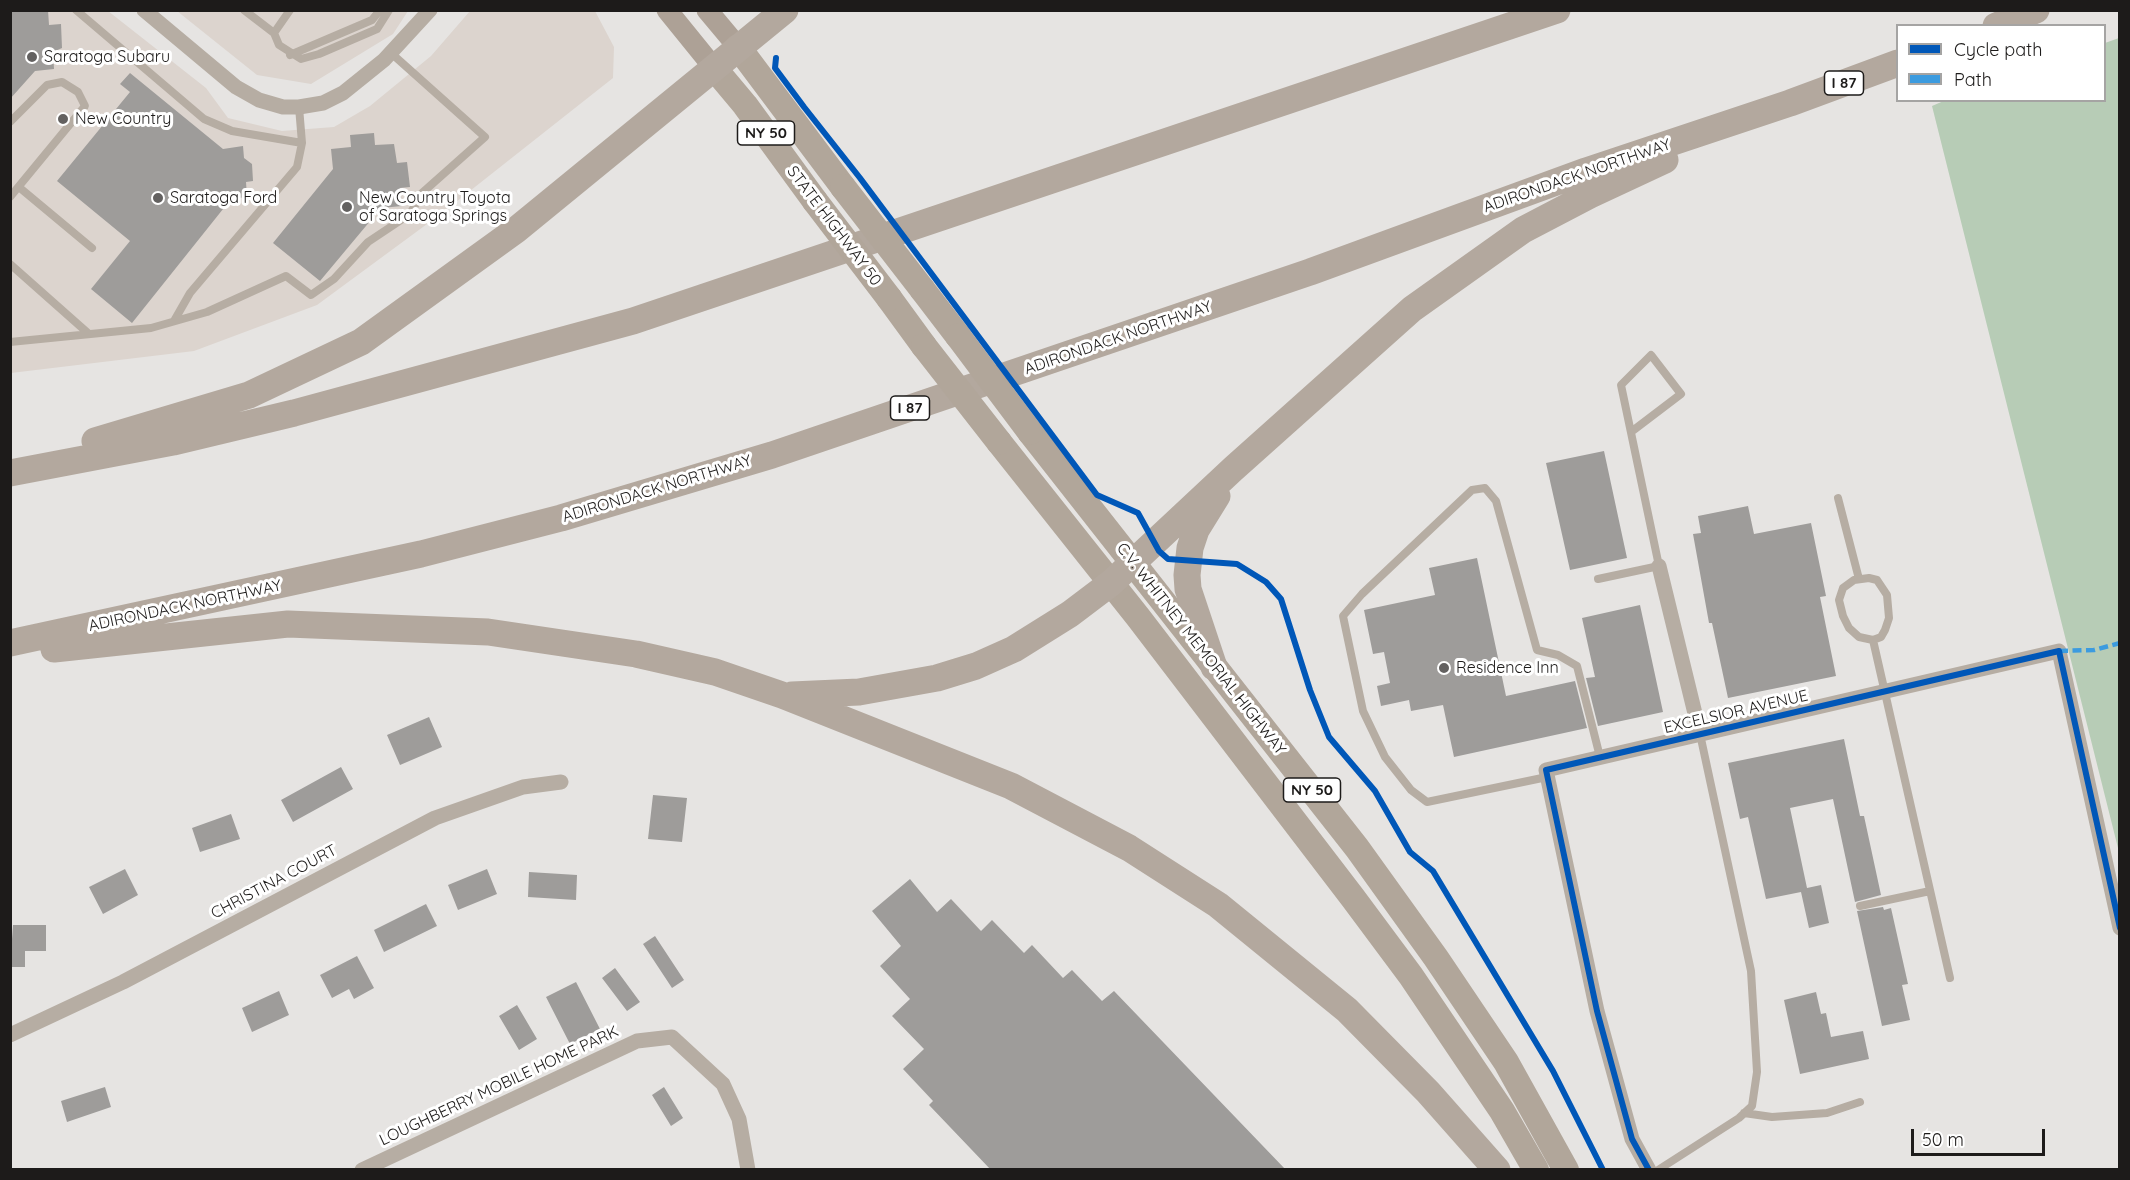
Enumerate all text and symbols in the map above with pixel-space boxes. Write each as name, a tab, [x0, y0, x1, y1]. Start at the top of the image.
legend	[1896, 24, 2106, 102]
text: Cycle path	[1954, 38, 2042, 61]
place label: Saratoga Subaru	[44, 47, 170, 67]
marker: Saratoga Subaru	[25, 50, 39, 64]
text: Path	[1954, 68, 1992, 91]
road number: I 87	[1824, 71, 1864, 95]
place label: New Country	[75, 109, 171, 129]
marker: New Country	[56, 112, 70, 126]
road number: NY 50	[738, 121, 795, 145]
street label: ADIRONDACK NORTHWAY	[1481, 135, 1673, 217]
street label: STATE HIGHWAY 50	[783, 162, 885, 290]
place label: Saratoga Ford	[170, 188, 277, 208]
place label: New Country Toyota of Saratoga Springs	[359, 188, 511, 226]
marker: Saratoga Ford	[151, 191, 165, 205]
marker: New Country Toyota of Saratoga Springs	[340, 200, 354, 214]
street label: ADIRONDACK NORTHWAY	[1022, 297, 1214, 379]
road number: I 87	[890, 396, 930, 420]
street label: ADIRONDACK NORTHWAY	[560, 451, 754, 527]
street label: C.V. WHITNEY MEMORIAL HIGHWAY	[1112, 539, 1290, 759]
street label: ADIRONDACK NORTHWAY	[87, 576, 283, 636]
place label: Residence Inn	[1456, 658, 1559, 678]
marker: Residence Inn	[1437, 661, 1451, 675]
street label: EXCELSIOR AVENUE	[1662, 686, 1810, 738]
road number: NY 50	[1284, 778, 1340, 802]
street label: CHRISTINA COURT	[208, 841, 340, 923]
street label: LOUGHBERRY MOBILE HOME PARK	[376, 1022, 622, 1150]
scale bar	[1914, 1117, 2048, 1155]
text: 50 m	[1922, 1128, 1964, 1151]

